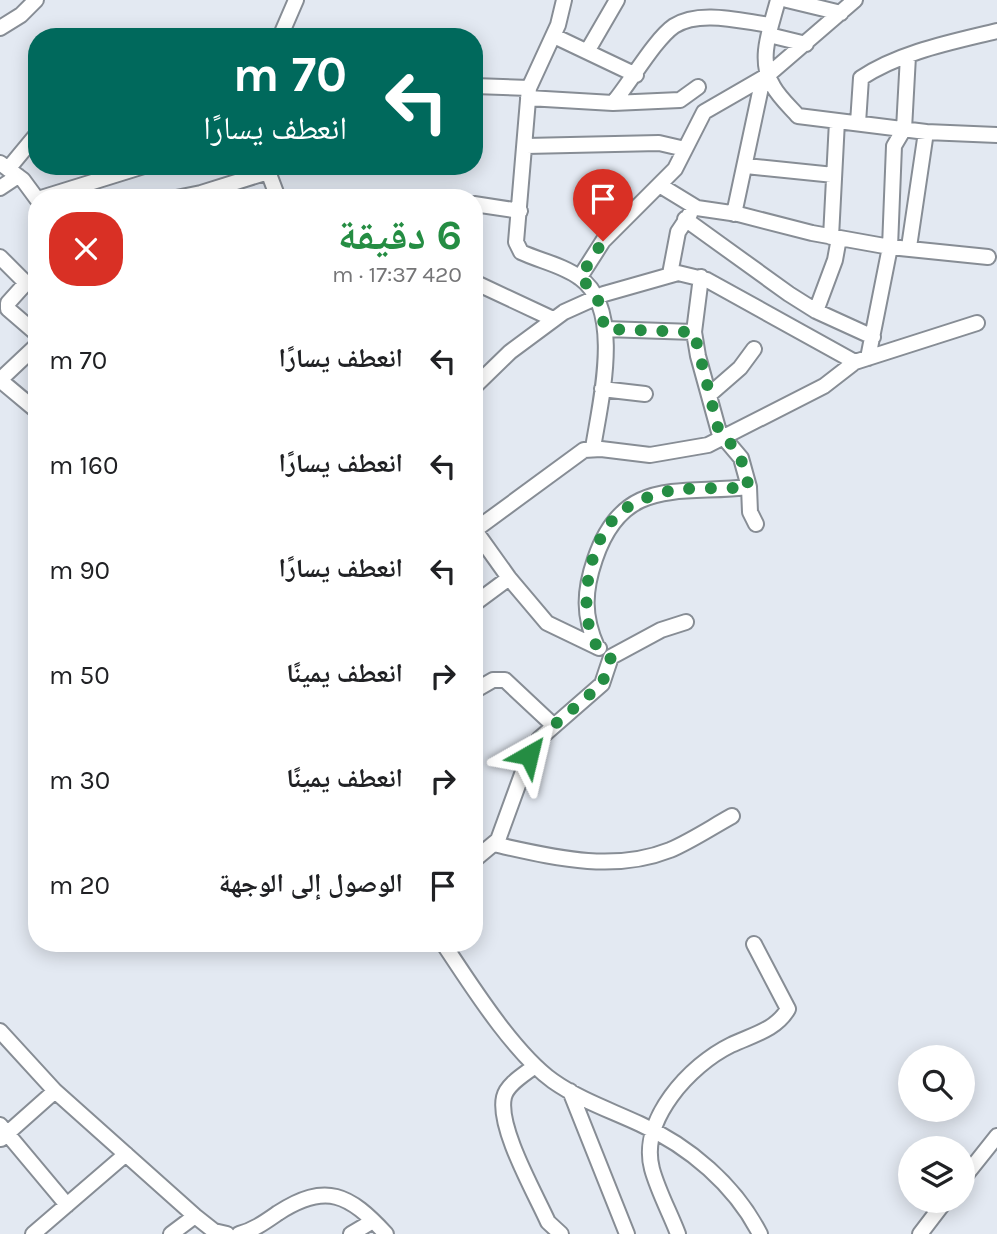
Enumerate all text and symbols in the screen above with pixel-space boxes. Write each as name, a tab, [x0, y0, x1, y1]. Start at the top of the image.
text: 70 m	[233, 46, 347, 103]
icon: left	[371, 56, 462, 147]
text: انعطف يسارًا	[203, 110, 347, 147]
pin	[573, 169, 633, 241]
icon: arrive	[584, 180, 622, 218]
text: 6 دقيقة	[338, 210, 462, 260]
button: close	[49, 212, 123, 286]
text: 420 m · 17:37	[332, 261, 462, 288]
icon: left	[424, 342, 462, 380]
text: انعطف يسارًا	[279, 343, 403, 374]
text: 70 m	[49, 345, 107, 376]
icon: left	[424, 447, 462, 485]
text: انعطف يسارًا	[279, 448, 403, 479]
text: 160 m	[49, 450, 118, 481]
icon: left	[424, 552, 462, 590]
text: انعطف يسارًا	[279, 553, 403, 584]
text: 90 m	[49, 555, 110, 586]
icon: right	[424, 657, 462, 695]
text: انعطف يمينًا	[286, 658, 403, 689]
text: 50 m	[49, 660, 110, 691]
position arrow	[492, 718, 566, 792]
icon: right	[424, 762, 462, 800]
text: انعطف يمينًا	[286, 763, 403, 794]
text: 30 m	[49, 765, 110, 796]
icon: arrive	[424, 867, 462, 905]
text: الوصول إلى الوجهة	[219, 868, 403, 899]
text: 20 m	[49, 870, 110, 901]
map controls	[898, 1045, 975, 1213]
button: search	[898, 1045, 975, 1122]
button: layers	[898, 1136, 975, 1213]

